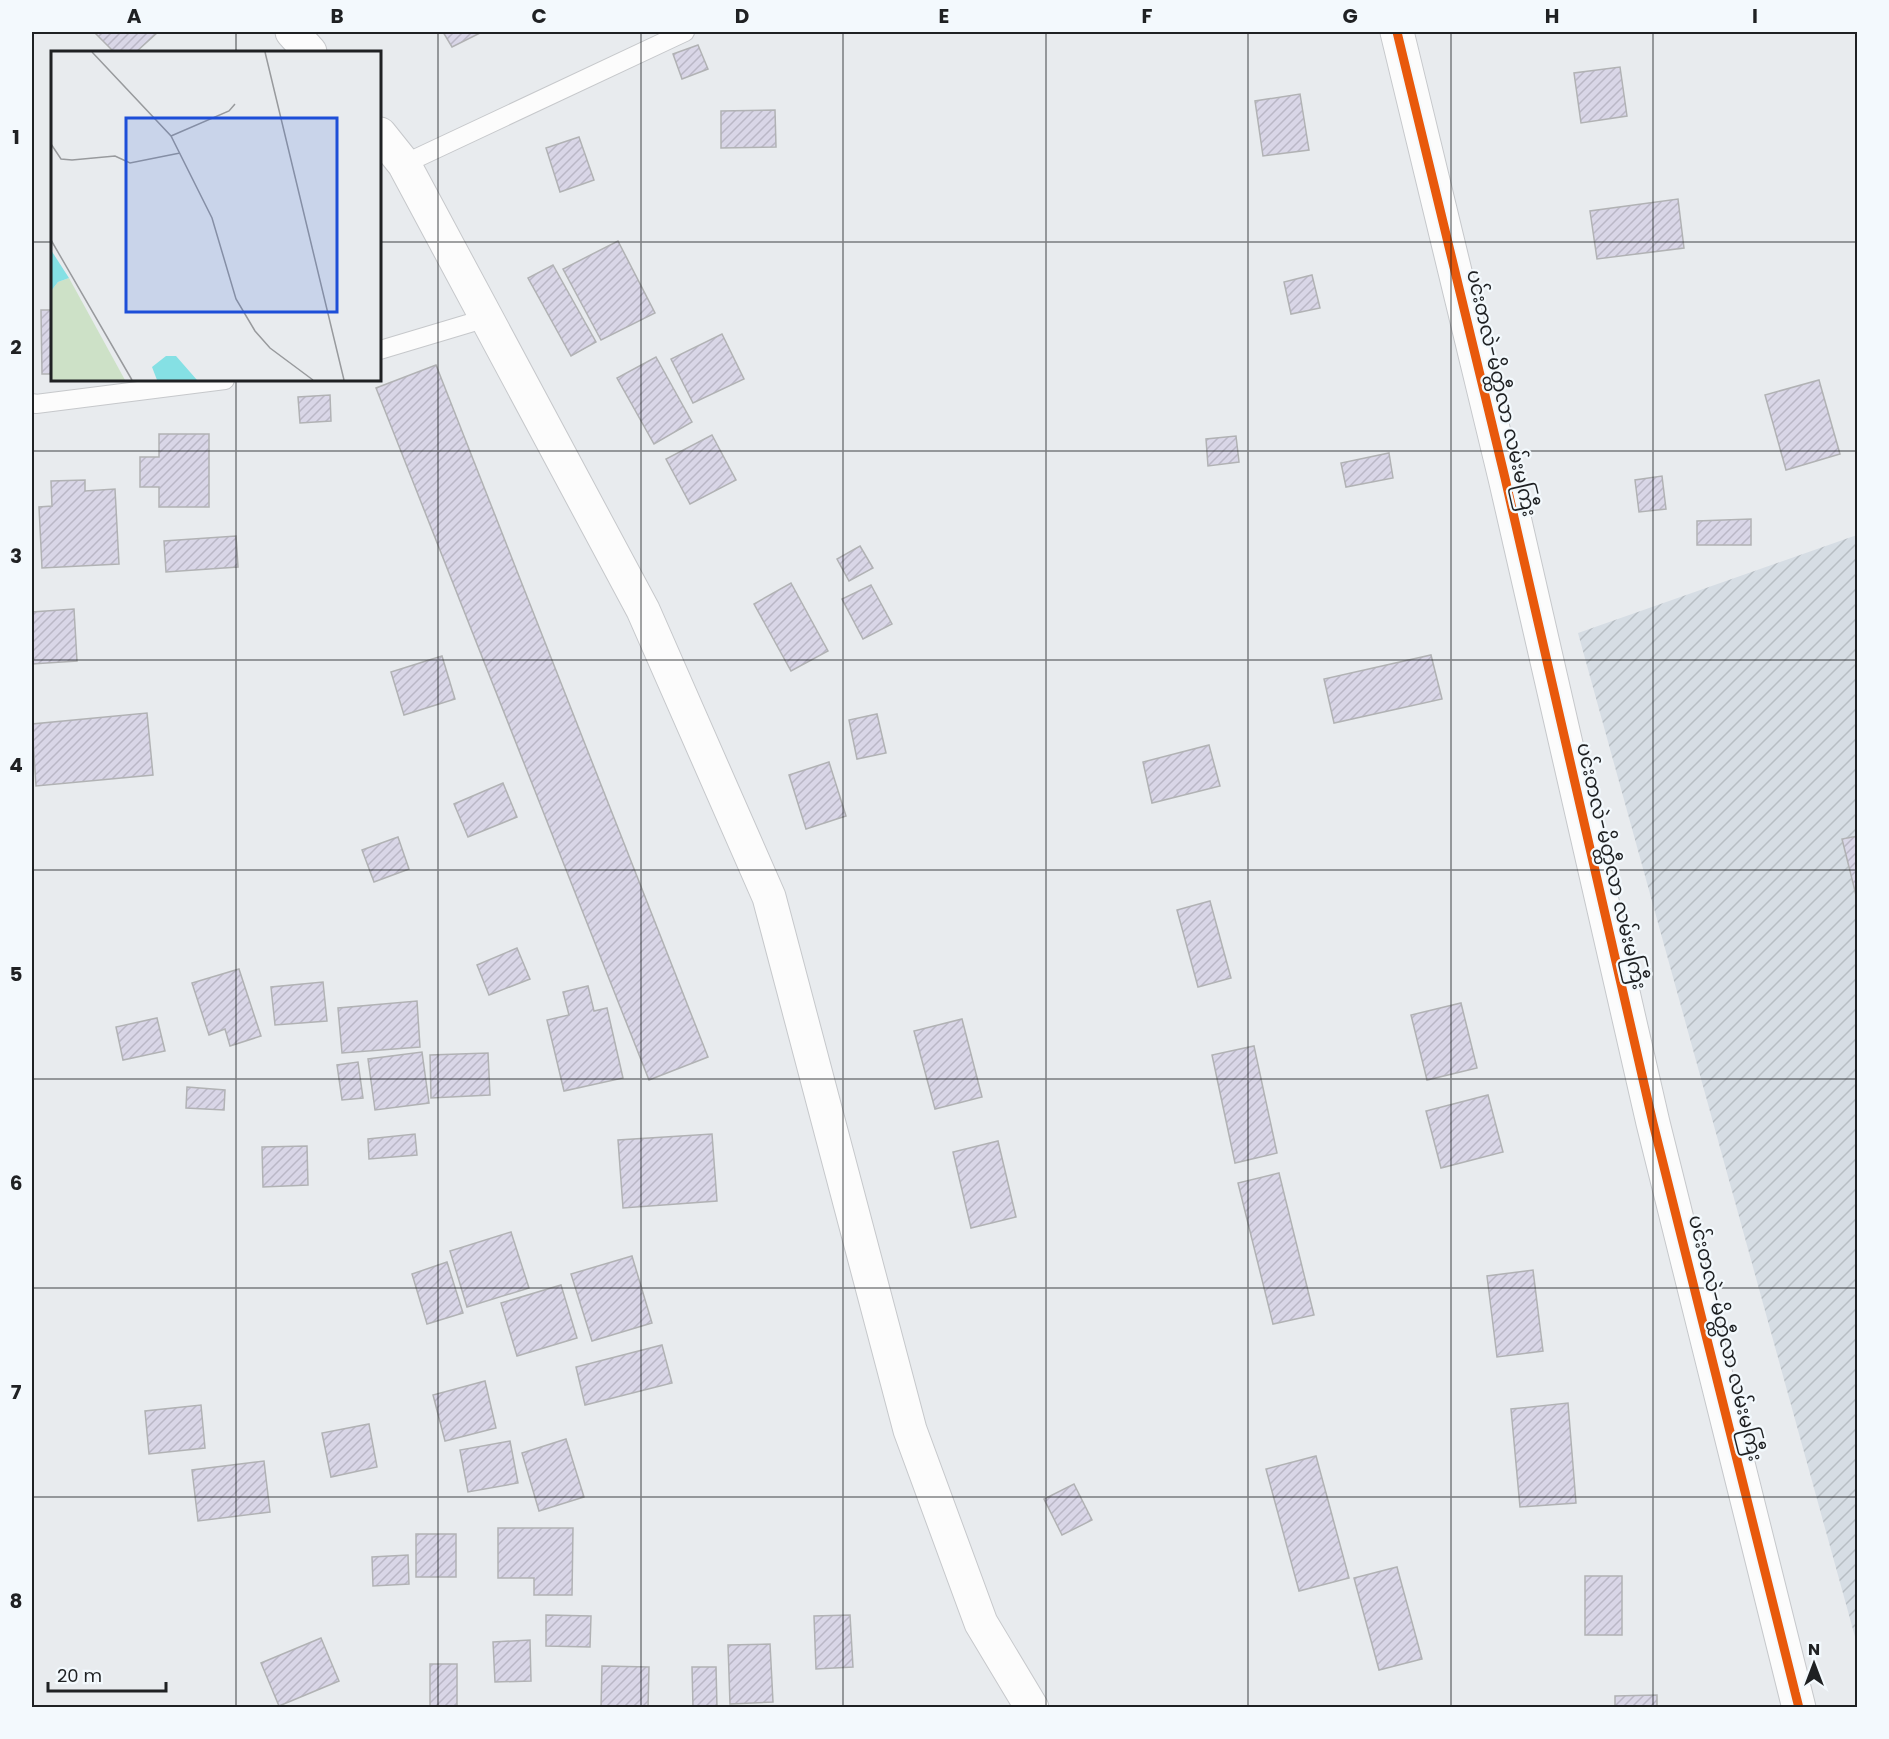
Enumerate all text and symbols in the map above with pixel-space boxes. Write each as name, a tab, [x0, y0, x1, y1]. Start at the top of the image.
text: A	[127, 2, 142, 30]
text: B	[330, 2, 344, 30]
text: C	[531, 2, 547, 30]
text: D	[735, 2, 749, 30]
text: E	[939, 2, 949, 30]
text: F	[1142, 2, 1153, 30]
text: G	[1342, 2, 1358, 30]
text: H	[1545, 2, 1559, 30]
text: I	[1752, 2, 1758, 30]
inset map	[51, 51, 381, 381]
text: 1	[12, 123, 20, 151]
street label: ပင်းတလဲ-မိတ္ထီလာ လမ်းမကြီး	[1458, 267, 1544, 520]
text: 2	[10, 333, 22, 361]
text: 3	[10, 542, 22, 570]
street label: ပင်းတလဲ-မိတ္ထီလာ လမ်းမကြီး	[1568, 740, 1654, 993]
text: 4	[9, 751, 23, 779]
text: 5	[10, 960, 23, 988]
text: 6	[10, 1169, 22, 1197]
street label: ပင်းတလဲ-မိတ္ထီလာ လမ်းမကြီး	[1680, 1212, 1770, 1465]
text: 7	[11, 1378, 22, 1406]
text: 8	[10, 1587, 22, 1615]
north arrow	[1784, 1634, 1844, 1694]
text: N	[1808, 1638, 1820, 1661]
scale bar	[48, 1655, 166, 1693]
text: 20 m	[57, 1663, 102, 1688]

